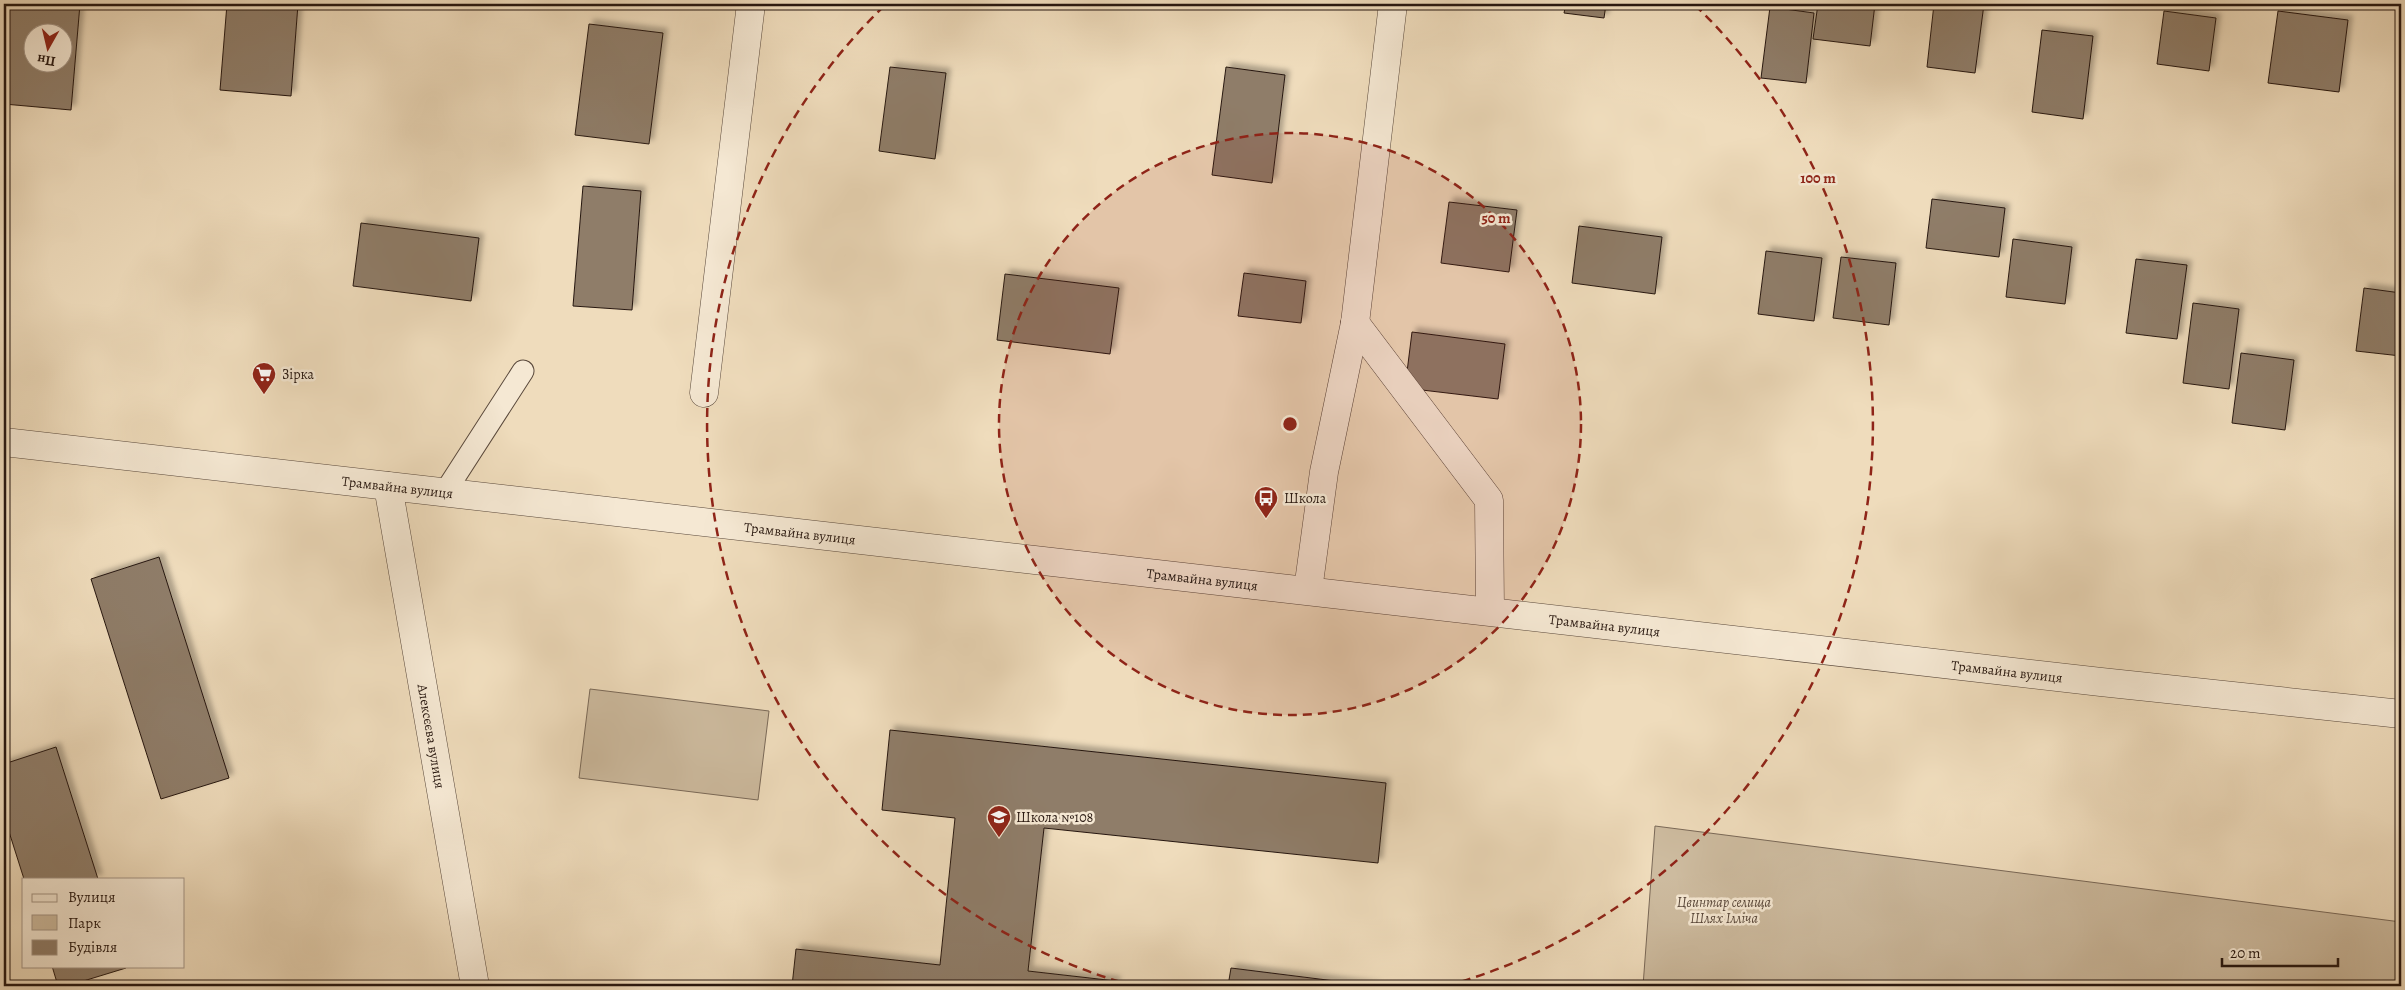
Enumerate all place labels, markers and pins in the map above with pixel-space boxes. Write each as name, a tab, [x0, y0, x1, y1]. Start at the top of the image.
supermarket icon: Зірка	[251, 361, 277, 395]
place label: Зірка	[282, 365, 315, 384]
centre of rings	[1281, 415, 1299, 433]
bus stop icon: Школа	[1253, 485, 1279, 519]
place label: Школа	[1284, 489, 1327, 508]
school or university icon: Школа №108	[986, 804, 1012, 838]
place label: Школа №108	[1016, 808, 1094, 827]

